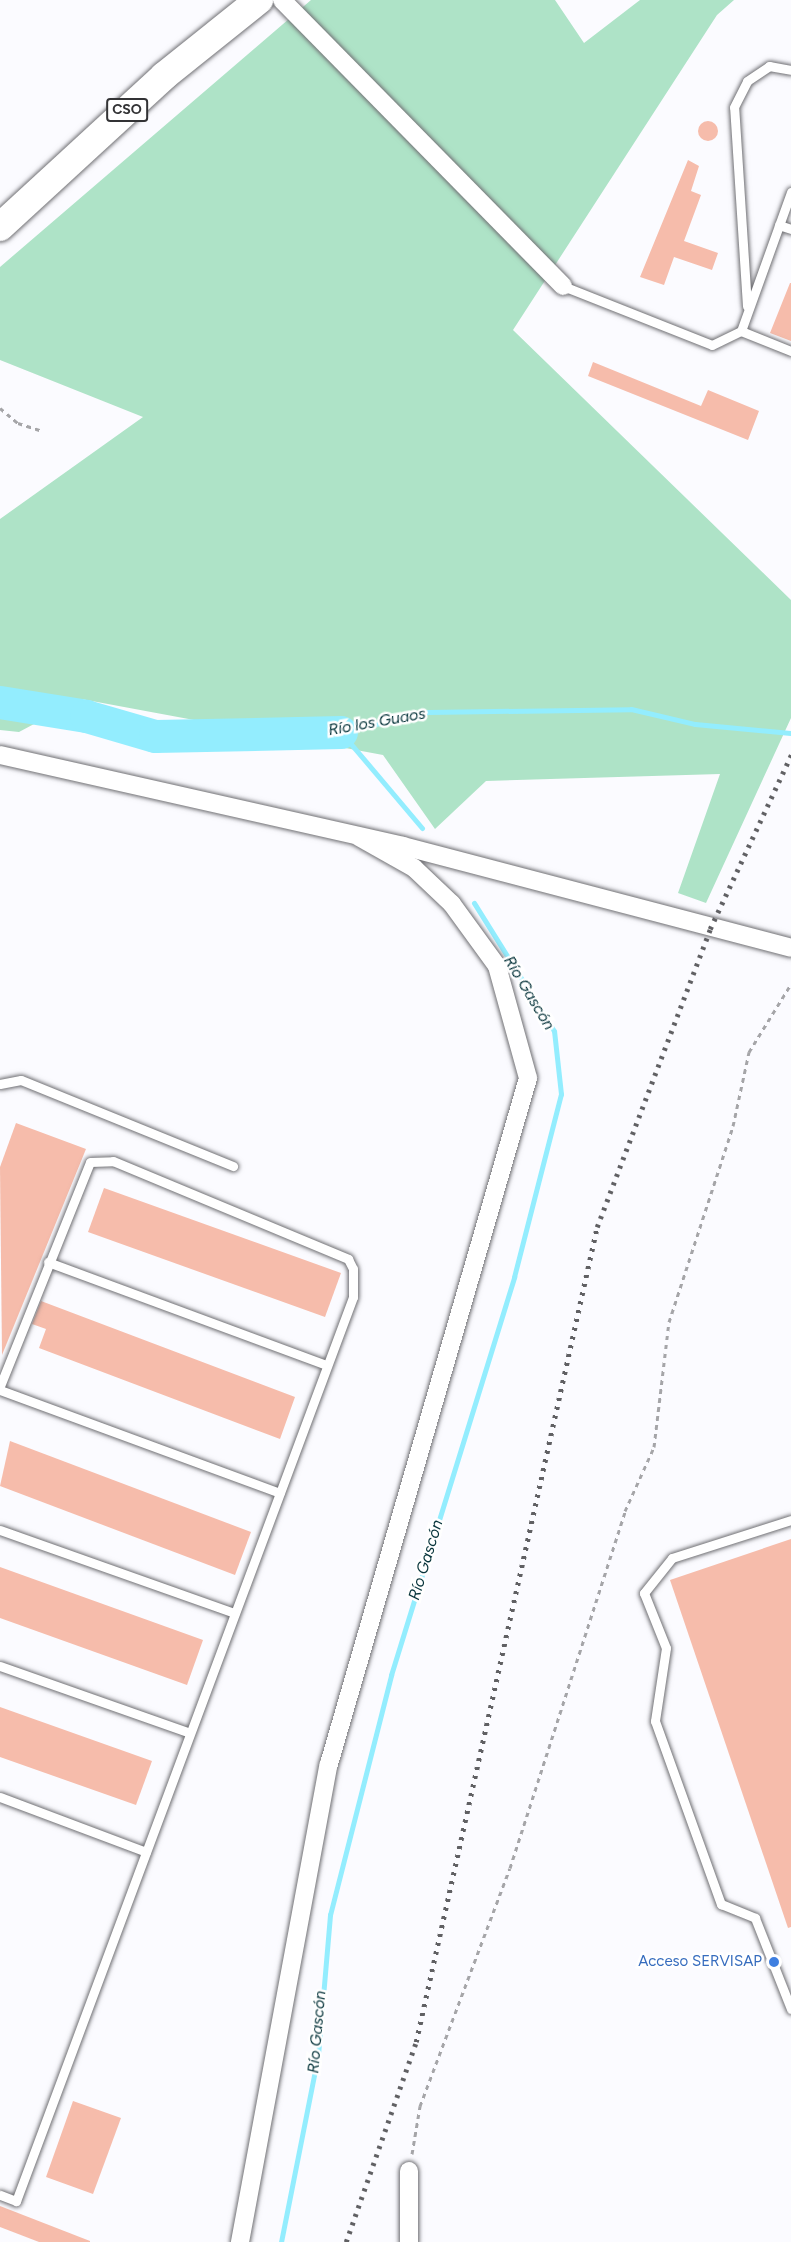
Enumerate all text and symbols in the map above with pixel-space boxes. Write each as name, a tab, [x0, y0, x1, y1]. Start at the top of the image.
road number: CSO	[106, 99, 148, 121]
water label: Río los Guaos	[327, 704, 427, 740]
water label: Río Gascón	[499, 952, 559, 1034]
water label: Río Gascón	[405, 1518, 447, 1602]
place label: Acceso SERVISAP	[638, 1953, 762, 1971]
marker: Acceso SERVISAP	[767, 1955, 781, 1969]
water label: Río Gascón	[304, 1990, 330, 2074]

